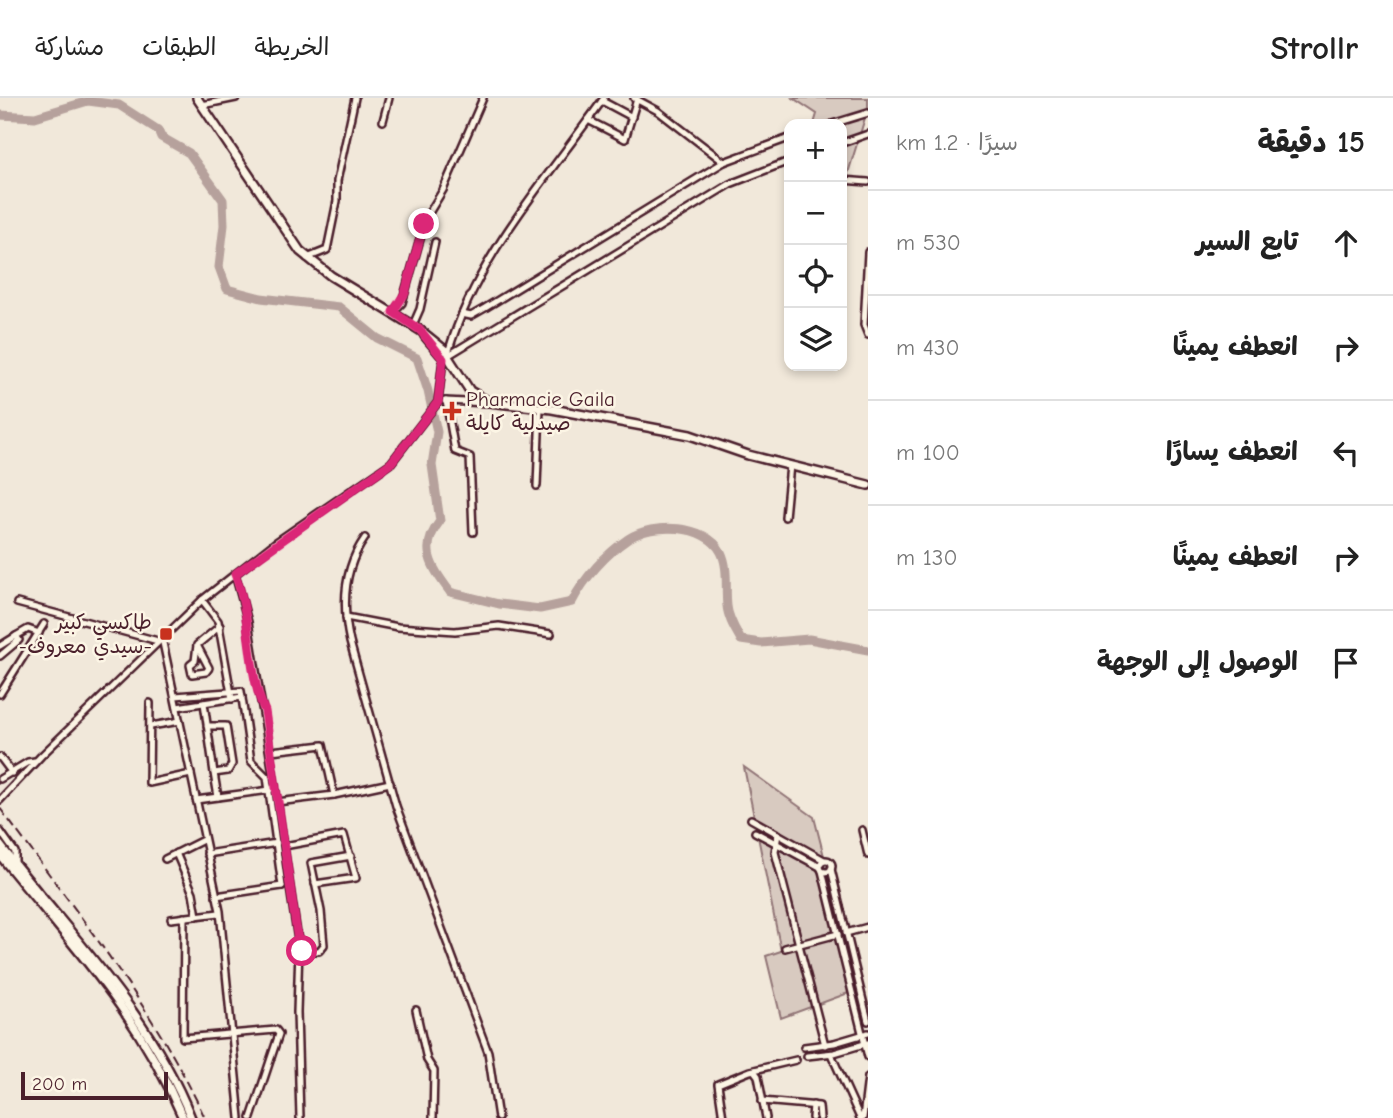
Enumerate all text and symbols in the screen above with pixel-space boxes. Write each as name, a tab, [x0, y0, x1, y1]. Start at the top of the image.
text: Strollr	[1270, 29, 1358, 67]
text: مشاركة	[35, 33, 104, 61]
text: الطبقات	[142, 33, 217, 61]
text: الخريطة	[255, 33, 329, 61]
map controls	[784, 119, 847, 371]
button: +	[784, 119, 847, 182]
text: 15 دقيقة	[1257, 125, 1365, 160]
text: سيرًا · 1.2 km	[896, 129, 1018, 156]
button: −	[784, 182, 847, 245]
route end	[408, 208, 439, 239]
icon: ahead	[1327, 224, 1365, 262]
text: تابع السير	[1196, 227, 1298, 257]
text: 530 m	[896, 229, 961, 256]
button: locate	[784, 245, 847, 308]
button: layers	[784, 308, 847, 371]
icon: right	[1327, 329, 1365, 367]
text: انعطف يمينًا	[1173, 332, 1298, 362]
text: 430 m	[896, 334, 960, 361]
place label: Pharmacie Gaila صيدلية كايلة	[466, 387, 615, 435]
marker: Pharmacie Gaila صيدلية كايلة	[444, 403, 460, 419]
icon: left	[1327, 434, 1365, 472]
text: انعطف يسارًا	[1166, 437, 1298, 467]
text: 100 m	[896, 439, 960, 466]
icon: right	[1327, 539, 1365, 577]
text: انعطف يمينًا	[1173, 542, 1298, 572]
text: 130 m	[896, 544, 957, 571]
place label: طاكسي كبير -سيدي معروف-	[19, 610, 152, 661]
marker: طاكسي كبير -سيدي معروف-	[158, 626, 174, 642]
icon: arrive	[1327, 644, 1365, 682]
text: الوصول إلى الوجهة	[1097, 647, 1298, 677]
route start	[286, 935, 317, 966]
scale bar	[21, 1069, 168, 1101]
text: 200 m	[32, 1073, 87, 1095]

